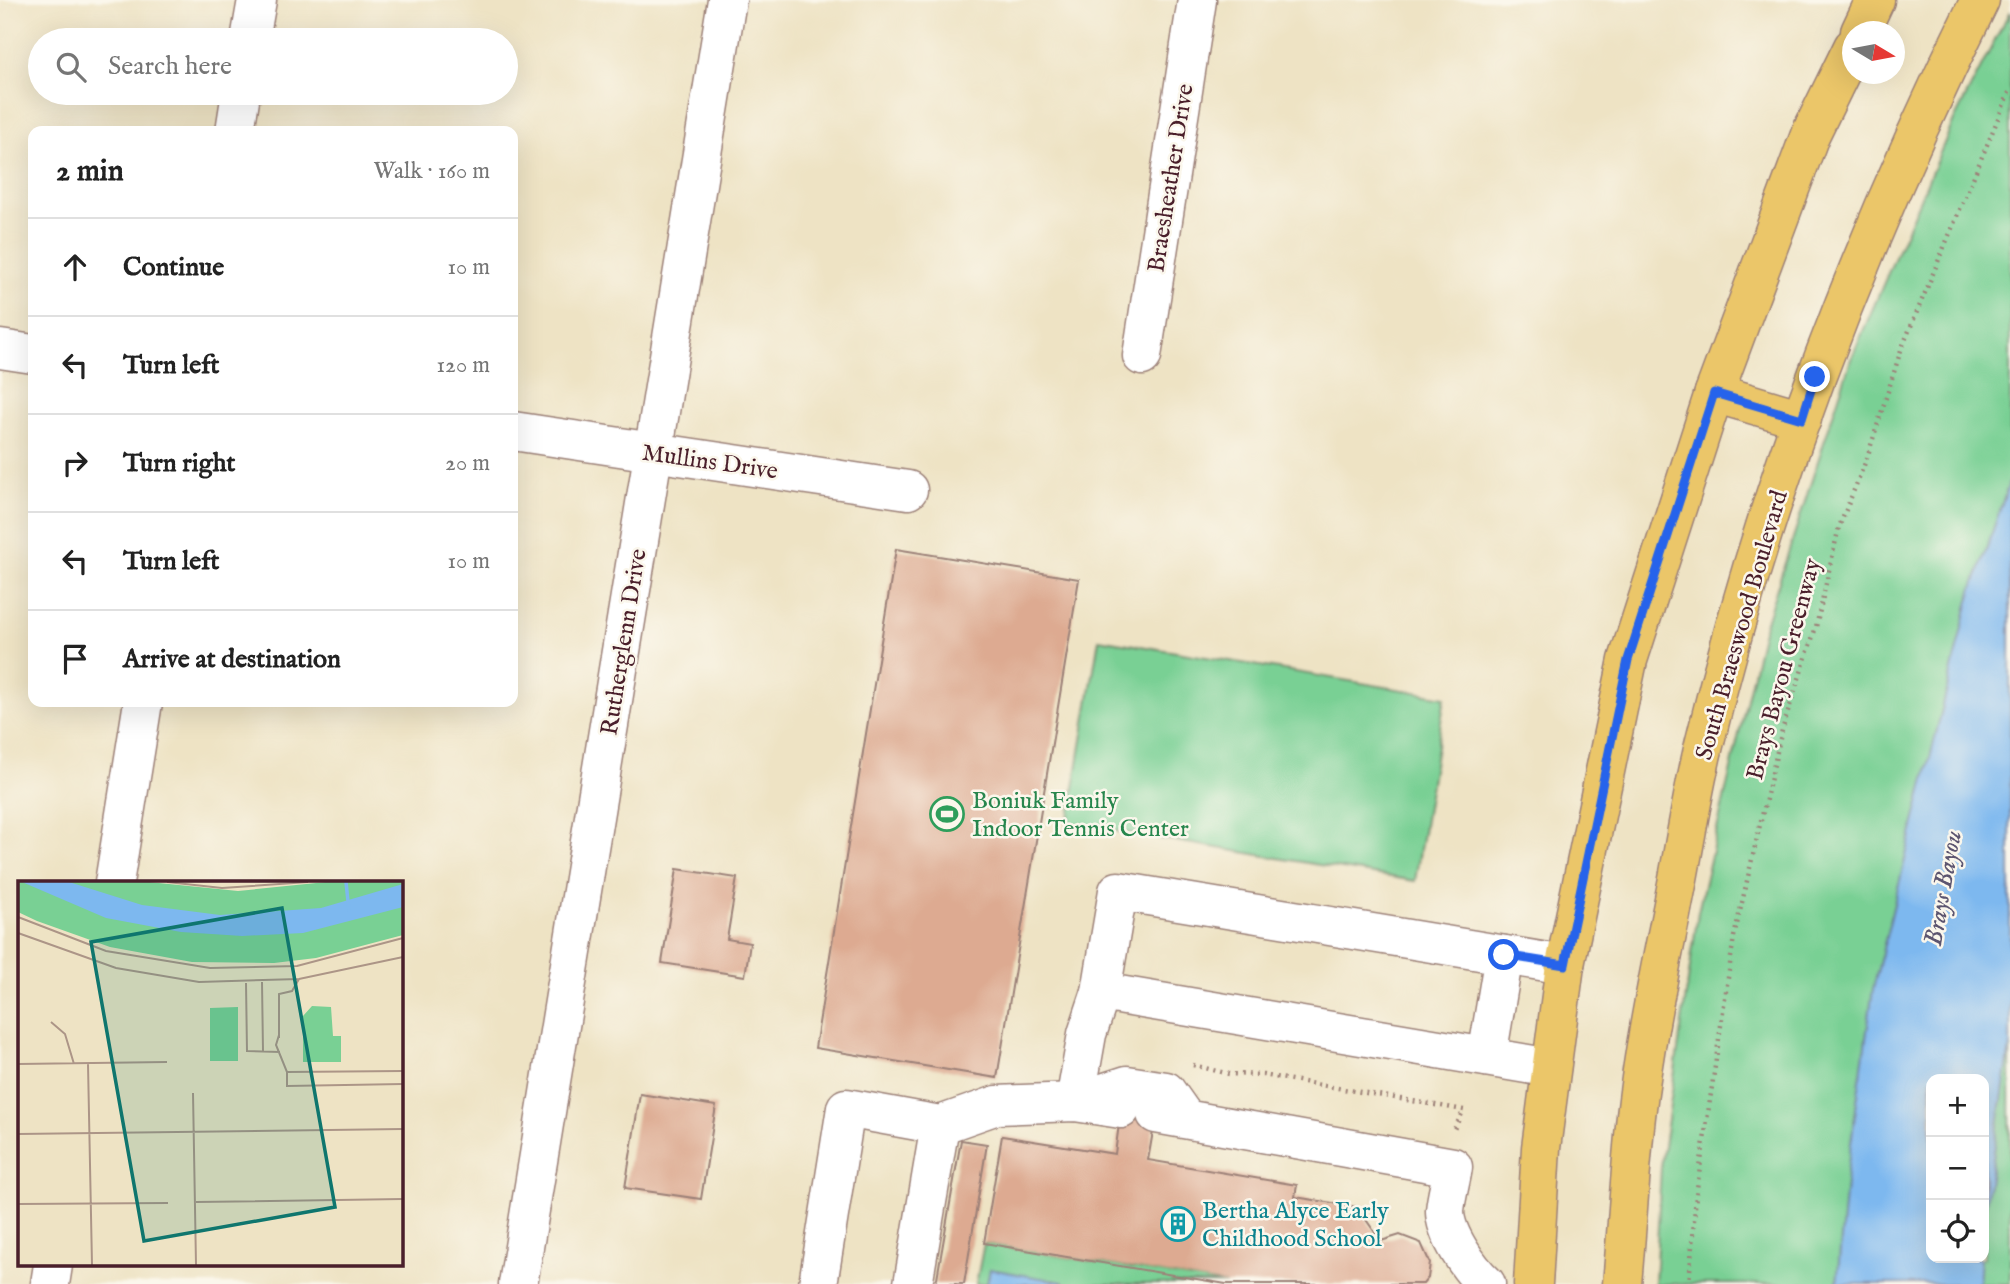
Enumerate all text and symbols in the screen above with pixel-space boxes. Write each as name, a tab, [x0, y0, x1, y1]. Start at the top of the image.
north arrow	[1842, 21, 1905, 84]
search box	[28, 28, 518, 105]
icon: search	[52, 48, 90, 86]
text: Search here	[108, 50, 232, 83]
street label: Braesheather Drive	[1141, 82, 1202, 275]
text: 2 min	[56, 153, 124, 191]
text: Walk · 160 m	[373, 157, 490, 186]
icon: ahead	[56, 248, 94, 286]
text: Continue	[123, 251, 224, 284]
text: 10 m	[447, 253, 490, 282]
icon: left	[56, 346, 94, 384]
text: Turn left	[123, 349, 220, 382]
text: 120 m	[437, 351, 490, 380]
route end	[1799, 361, 1830, 392]
street label: Mullins Drive	[640, 438, 780, 487]
icon: right	[56, 444, 94, 482]
text: Turn right	[123, 447, 236, 480]
text: 20 m	[445, 449, 490, 478]
street label: South Braeswood Boulevard	[1689, 487, 1796, 764]
icon: left	[56, 542, 94, 580]
text: Turn left	[123, 545, 220, 578]
text: 10 m	[447, 547, 490, 576]
street label: Rutherglenn Drive	[594, 547, 655, 738]
street label: Brays Bayou Greenway	[1740, 555, 1829, 784]
icon: arrive	[56, 640, 94, 678]
text: Arrive at destination	[123, 643, 341, 676]
place label: Boniuk Family Indoor Tennis Center	[972, 786, 1189, 845]
sports icon: Boniuk Family Indoor Tennis Center	[928, 795, 966, 833]
water label: Brays Bayou	[1917, 828, 1970, 949]
inset map	[18, 881, 402, 1266]
route start	[1488, 939, 1519, 970]
map controls	[1926, 1074, 1989, 1263]
button: +	[1926, 1074, 1989, 1137]
button: −	[1926, 1137, 1989, 1200]
place label: Bertha Alyce Early Childhood School	[1202, 1196, 1389, 1255]
button: locate	[1926, 1200, 1989, 1263]
building icon: Bertha Alyce Early Childhood School	[1159, 1205, 1197, 1243]

